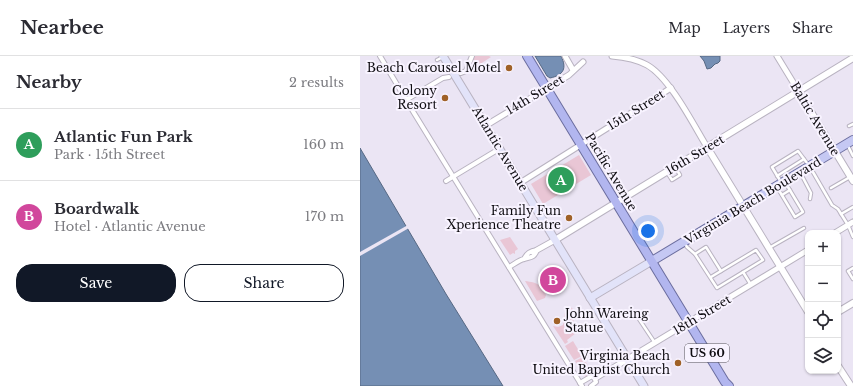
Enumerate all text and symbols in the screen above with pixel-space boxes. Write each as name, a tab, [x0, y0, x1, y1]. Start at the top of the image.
text: Nearbee	[20, 16, 104, 39]
text: Map	[668, 19, 701, 37]
text: Layers	[723, 19, 770, 37]
text: Share	[792, 19, 833, 37]
place label: Beach Carousel Motel	[367, 60, 501, 75]
marker: Beach Carousel Motel	[504, 63, 514, 73]
street label: 14th Street	[503, 71, 567, 118]
text: Nearby	[16, 72, 82, 93]
text: 2 results	[289, 74, 344, 91]
street label: Baltic Avenue	[788, 79, 843, 158]
place label: Colony Resort	[392, 83, 437, 112]
street label: 15th Street	[604, 86, 667, 133]
marker: Colony Resort	[440, 93, 450, 103]
street label: Atlantic Avenue	[469, 103, 532, 194]
text: Atlantic Fun Park	[54, 127, 193, 146]
street label: Pacific Avenue	[582, 130, 641, 213]
street label: 16th Street	[663, 131, 727, 178]
text: A	[24, 136, 34, 153]
text: 160 m	[303, 136, 344, 153]
text: Park · 15th Street	[54, 146, 165, 163]
street label: Virginia Beach Boulevard	[681, 154, 824, 248]
pin: A	[548, 165, 574, 195]
text: Boardwalk	[54, 199, 139, 218]
place label: Family Fun Xperience Theatre	[446, 203, 561, 232]
text: B	[24, 208, 34, 225]
text: 170 m	[305, 208, 344, 225]
marker: Family Fun Xperience Theatre	[564, 213, 574, 223]
text: Hotel · Atlantic Avenue	[54, 218, 206, 235]
your location	[638, 221, 658, 241]
map controls	[805, 230, 841, 374]
button: +	[805, 230, 841, 266]
button: Save	[16, 264, 176, 302]
button: Share	[184, 264, 344, 302]
pin: B	[540, 265, 566, 295]
button: −	[805, 266, 841, 302]
street label: 18th Street	[670, 291, 734, 338]
button: locate	[805, 302, 841, 338]
place label: John Wareing Statue	[563, 306, 649, 335]
marker: John Wareing Statue	[552, 316, 562, 326]
button: layers	[805, 338, 841, 374]
road number: US 60	[685, 344, 729, 362]
place label: Virginia Beach United Baptist Church	[532, 348, 670, 377]
marker: Virginia Beach United Baptist Church	[673, 358, 683, 368]

